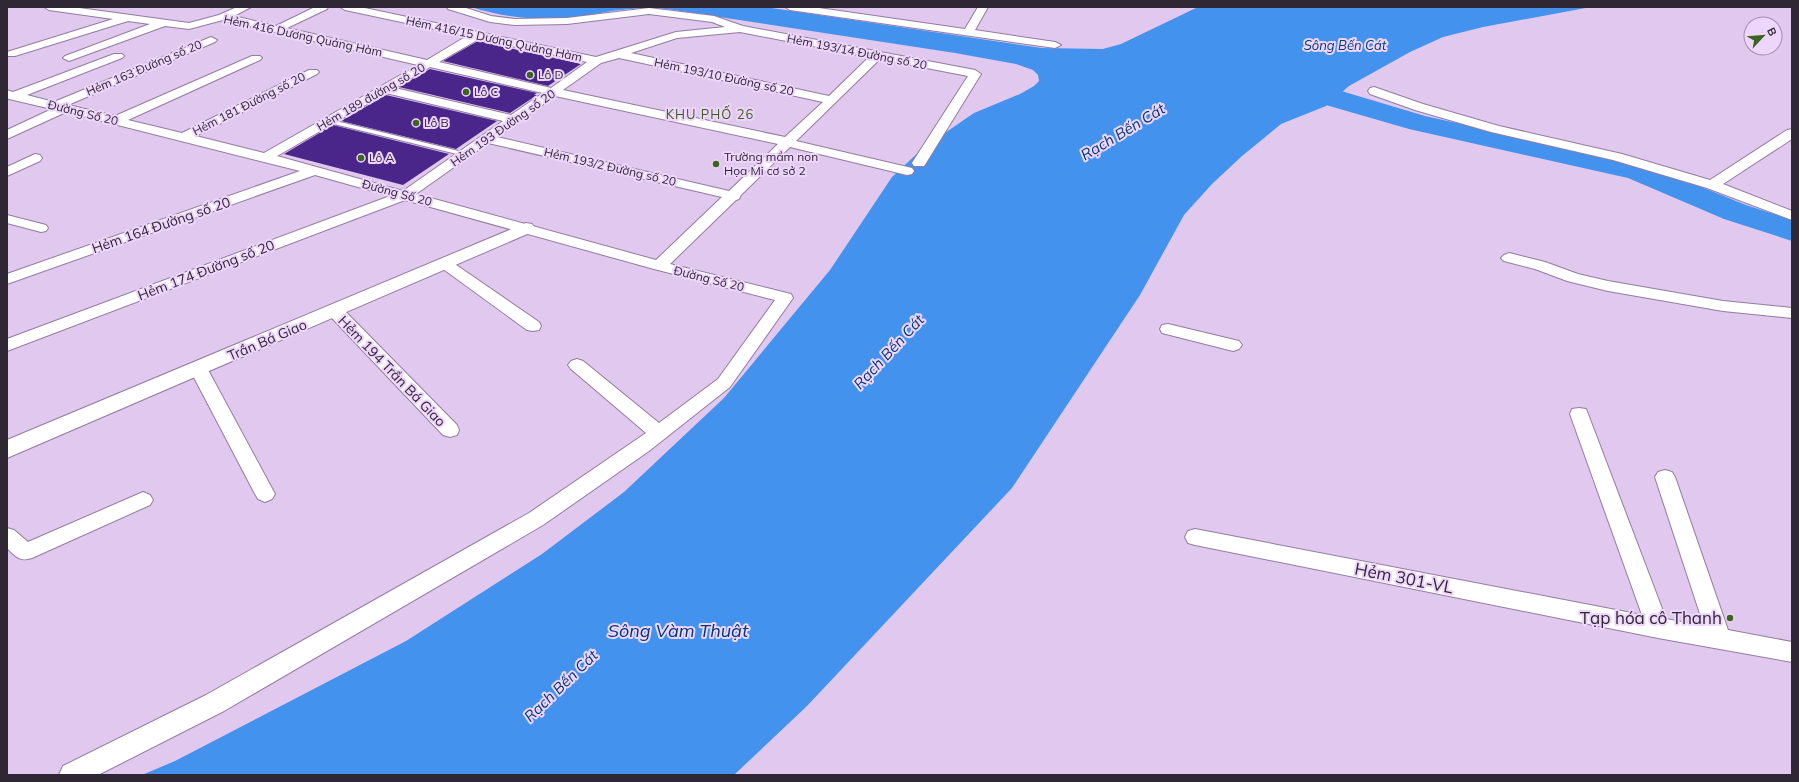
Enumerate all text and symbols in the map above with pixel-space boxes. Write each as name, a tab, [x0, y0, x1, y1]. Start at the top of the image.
street label: Hẻm 416 Dương Quảng Hàm	[222, 11, 384, 60]
street label: Hẻm 416/15 Dương Quảng Hàm	[405, 12, 584, 65]
north arrow	[1743, 16, 1783, 56]
text: B	[1764, 25, 1780, 38]
street label: Hẻm 193/14 Đường số 20	[786, 31, 928, 72]
street label: Hẻm 163 Đường số 20	[84, 36, 204, 99]
water label: Sông Bến Cát	[1304, 37, 1387, 53]
street label: Hẻm 193/10 Đường số 20	[653, 54, 795, 99]
street label: Hẻm 189 đường số 20	[314, 59, 428, 134]
place label: Lô D	[538, 67, 563, 82]
street label: Hẻm 181 Đường số 20	[190, 69, 308, 139]
marker: Lô D	[525, 70, 535, 80]
place label: Lô C	[474, 84, 499, 99]
street label: Hẻm 193 Đường số 20	[447, 86, 558, 169]
marker: Lô C	[461, 87, 471, 97]
street label: Đường Số 20	[46, 97, 120, 129]
water label: Rạch Bến Cát	[1077, 99, 1169, 164]
district label: KHU PHỐ 26	[666, 105, 754, 122]
place label: Lô B	[424, 115, 449, 130]
marker: Lô B	[411, 118, 421, 128]
street label: Hẻm 193/2 Đường số 20	[543, 144, 678, 189]
place label: Trường mầm non Họa Mi cơ sở 2	[724, 149, 818, 178]
place label: Lô A	[369, 150, 394, 165]
marker: Lô A	[356, 153, 366, 163]
marker: Trường mầm non Họa Mi cơ sở 2	[711, 159, 721, 169]
street label: Đường Số 20	[360, 176, 434, 209]
street label: Hẻm 164 Đường số 20	[89, 193, 233, 257]
street label: Hẻm 174 Đường số 20	[135, 236, 277, 304]
street label: Đường Số 20	[672, 263, 746, 295]
water label: Rạch Bến Cát	[849, 310, 929, 393]
street label: Hẻm 194 Trần Bá Giao	[334, 312, 450, 430]
street label: Trần Bá Giao	[225, 315, 309, 365]
street label: Hẻm 301-VL	[1353, 558, 1455, 597]
place label: Tạp hóa cô Thanh	[1580, 607, 1722, 628]
marker: Tạp hóa cô Thanh	[1725, 613, 1735, 623]
water label: Sông Vàm Thuật	[608, 619, 749, 642]
water label: Rạch Bến Cát	[520, 645, 602, 726]

